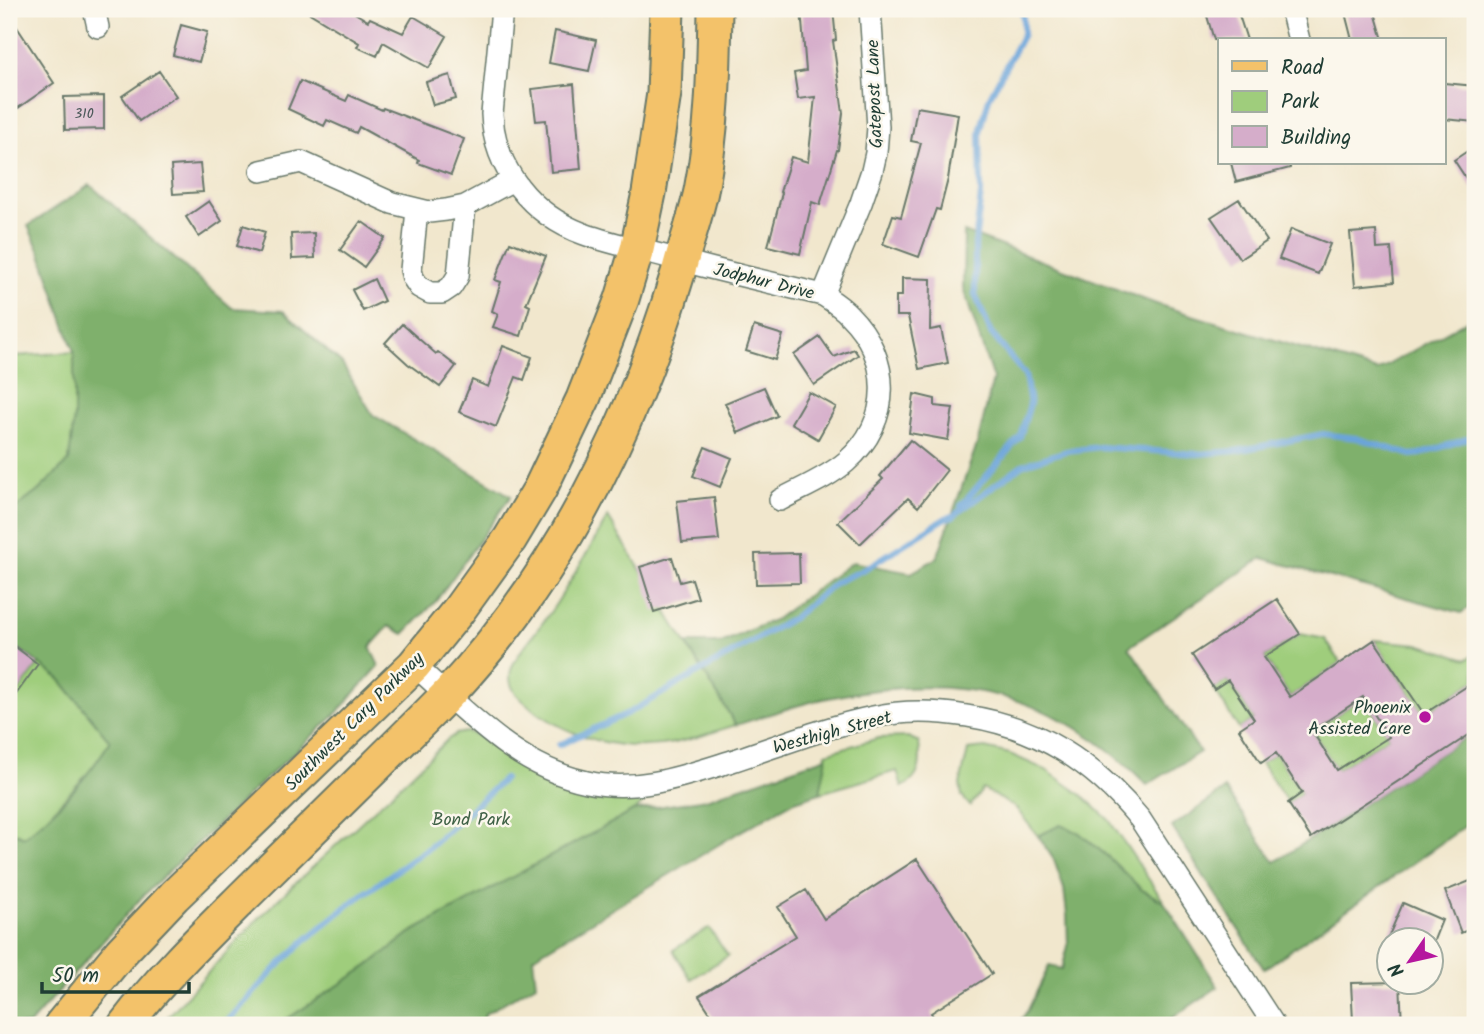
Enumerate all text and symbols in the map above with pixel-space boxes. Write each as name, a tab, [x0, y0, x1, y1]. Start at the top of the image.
legend	[1218, 38, 1446, 164]
street label: Gatepost Lane	[859, 39, 892, 149]
text: Road	[1281, 52, 1324, 85]
text: Park	[1281, 86, 1319, 119]
house number: 310	[74, 103, 94, 125]
text: Building	[1281, 122, 1351, 155]
street label: Jodphur Drive	[710, 256, 817, 309]
street label: Southwest Cary Parkway	[279, 645, 432, 799]
place label: Phoenix Assisted Care	[1308, 694, 1411, 744]
street label: Westhigh Street	[770, 703, 896, 763]
marker: Phoenix Assisted Care	[1417, 709, 1433, 725]
park label: Bond Park	[432, 806, 511, 835]
north arrow	[1376, 926, 1446, 996]
scale bar	[42, 950, 189, 994]
text: N	[1382, 956, 1413, 983]
text: 50 m	[52, 960, 99, 993]

